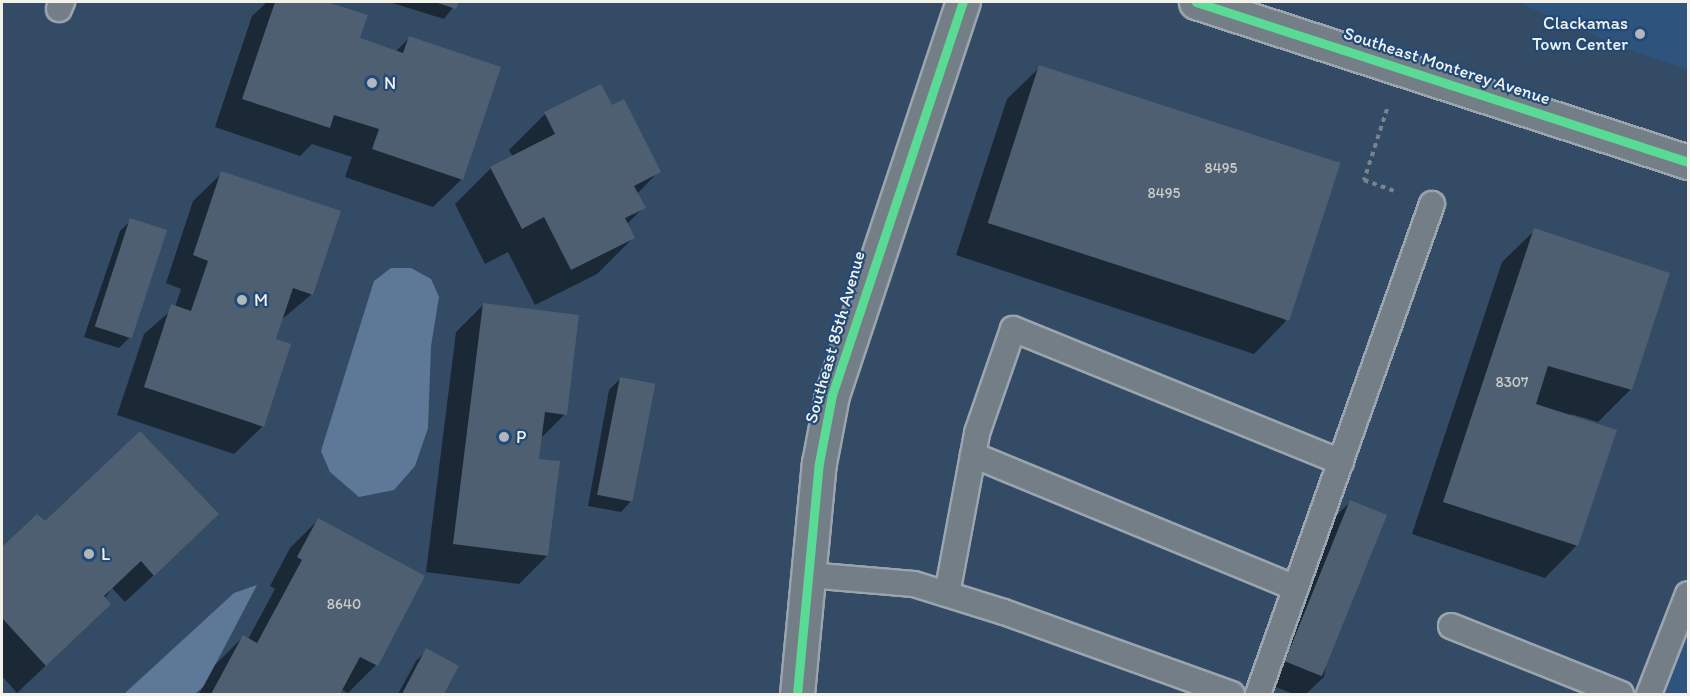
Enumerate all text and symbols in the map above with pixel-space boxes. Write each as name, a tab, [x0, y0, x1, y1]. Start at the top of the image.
place label: Clackamas Town Center	[1532, 13, 1628, 56]
street label: Southeast Monterey Avenue	[1341, 22, 1553, 110]
marker: Clackamas Town Center	[1633, 27, 1647, 41]
place label: N	[384, 72, 396, 94]
marker: N	[365, 76, 379, 90]
house number: 8495	[1205, 160, 1237, 178]
house number: 8495	[1148, 185, 1180, 203]
street label: Southeast 85th Avenue	[800, 249, 870, 425]
place label: M	[254, 289, 268, 311]
marker: M	[235, 293, 249, 307]
house number: 8307	[1495, 374, 1529, 392]
place label: P	[516, 426, 526, 448]
marker: P	[497, 430, 511, 444]
place label: L	[101, 543, 110, 565]
marker: L	[82, 547, 96, 561]
house number: 8640	[327, 596, 361, 614]

